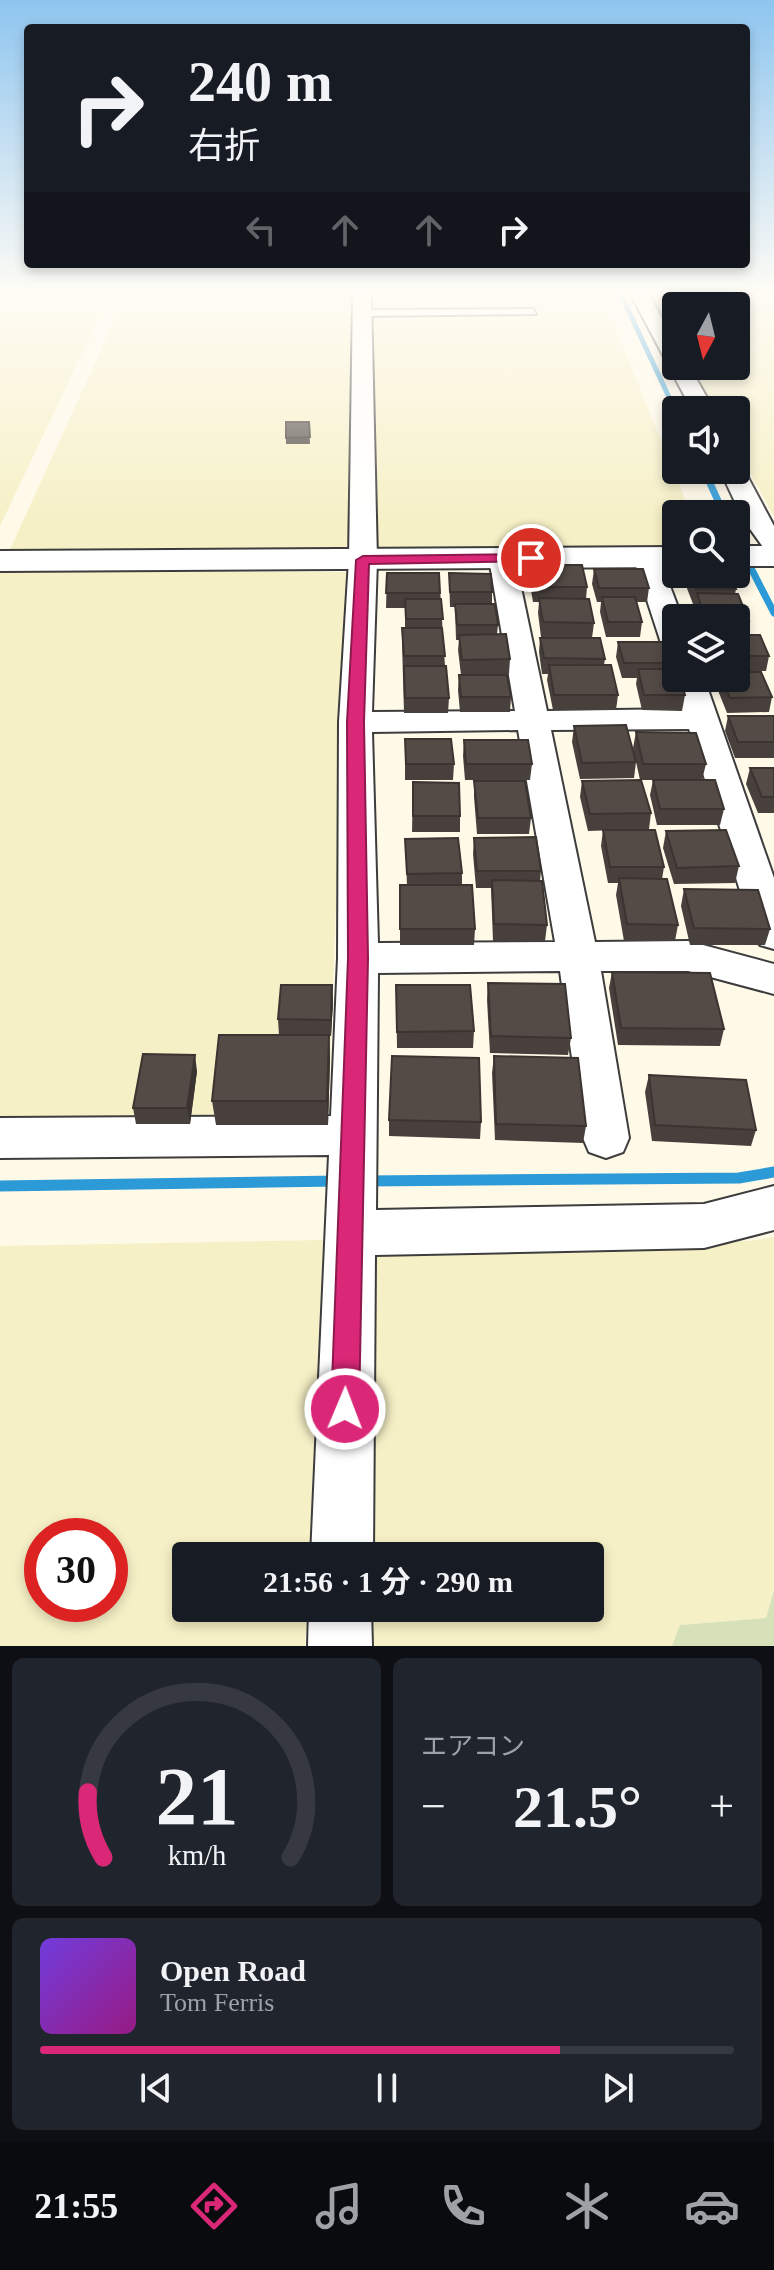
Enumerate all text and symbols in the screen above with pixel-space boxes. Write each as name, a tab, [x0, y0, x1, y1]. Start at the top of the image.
text: 240 m	[188, 51, 333, 113]
icon: right	[56, 56, 160, 160]
text: 右折	[188, 126, 260, 166]
icon: left	[239, 208, 283, 252]
icon: ahead	[323, 208, 367, 252]
icon: ahead	[407, 208, 451, 252]
icon: right	[491, 208, 535, 252]
north arrow	[662, 292, 750, 380]
map controls	[662, 292, 750, 692]
button: sound	[662, 396, 750, 484]
button: search	[662, 500, 750, 588]
pin	[497, 524, 565, 592]
icon: arrive	[509, 536, 553, 580]
button: layers	[662, 604, 750, 692]
position arrow	[303, 1367, 387, 1451]
speed limit sign: 30	[24, 1518, 128, 1622]
text: 21:56 · 1 分 · 290 m	[263, 1565, 513, 1598]
text: エアコン	[421, 1732, 525, 1761]
text: 21	[155, 1750, 238, 1842]
text: 21.5°	[513, 1774, 642, 1840]
text: −	[421, 1782, 446, 1831]
text: +	[709, 1782, 734, 1831]
text: km/h	[167, 1840, 226, 1871]
text: Open Road	[160, 1954, 306, 1987]
text: Tom Ferris	[160, 1988, 274, 2017]
icon: previous	[134, 2066, 178, 2110]
icon: pause	[365, 2066, 409, 2110]
icon: next	[596, 2066, 640, 2110]
icon: directions	[186, 2178, 242, 2234]
icon: music	[311, 2178, 367, 2234]
icon: phone	[435, 2178, 491, 2234]
icon: climate	[559, 2178, 615, 2234]
icon: car	[684, 2178, 740, 2234]
text: 21:55	[34, 2186, 118, 2226]

